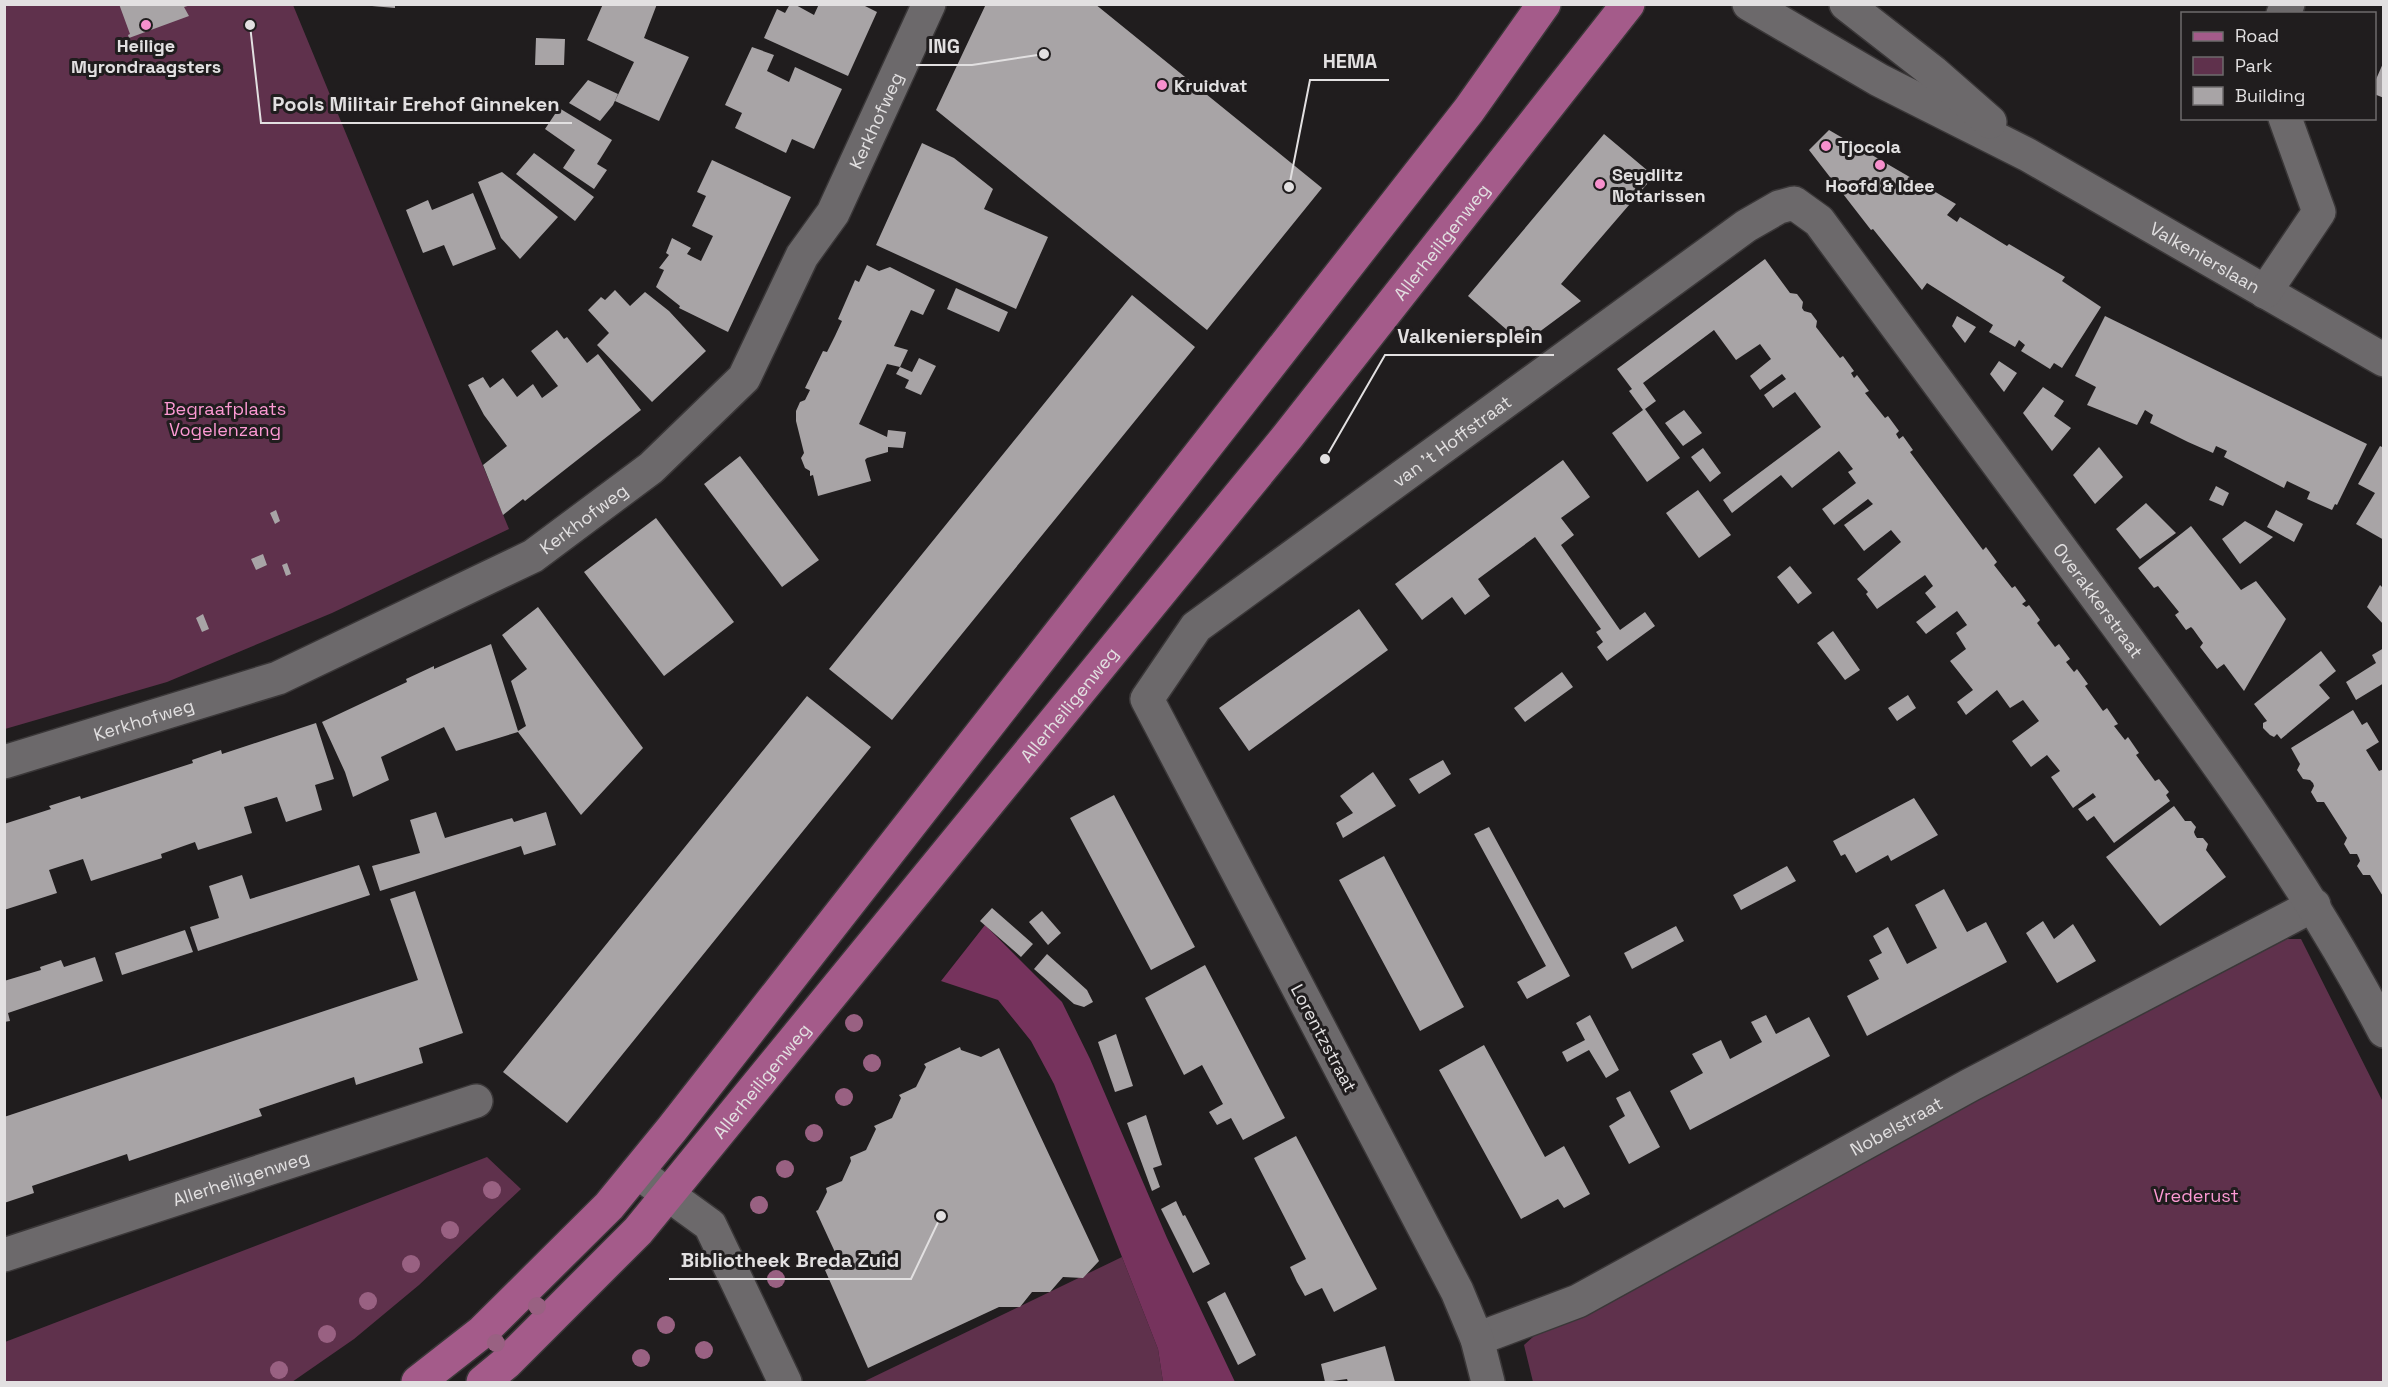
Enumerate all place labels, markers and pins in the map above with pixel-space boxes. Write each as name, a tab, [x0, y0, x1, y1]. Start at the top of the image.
marker: Heilige Myrondraagsters	[139, 18, 153, 32]
callout: ING	[916, 27, 972, 65]
place label: Heilige Myrondraagsters	[71, 34, 221, 78]
callout: HEMA	[1310, 42, 1389, 80]
place label: Kruidvat	[1174, 74, 1247, 97]
marker: Kruidvat	[1155, 78, 1169, 92]
callout: Pools Militair Erehof Ginneken	[261, 85, 572, 123]
place label: Tjocola	[1838, 135, 1902, 158]
marker: Tjocola	[1819, 139, 1833, 153]
marker: Hoofd & Idee	[1873, 158, 1887, 172]
place label: Seydlitz Notarissen	[1612, 163, 1706, 207]
place label: Hoofd & Idee	[1825, 174, 1935, 197]
marker: Seydlitz Notarissen	[1593, 177, 1607, 191]
callout: Valkeniersplein	[1385, 317, 1554, 355]
callout: Bibliotheek Breda Zuid	[669, 1241, 911, 1279]

